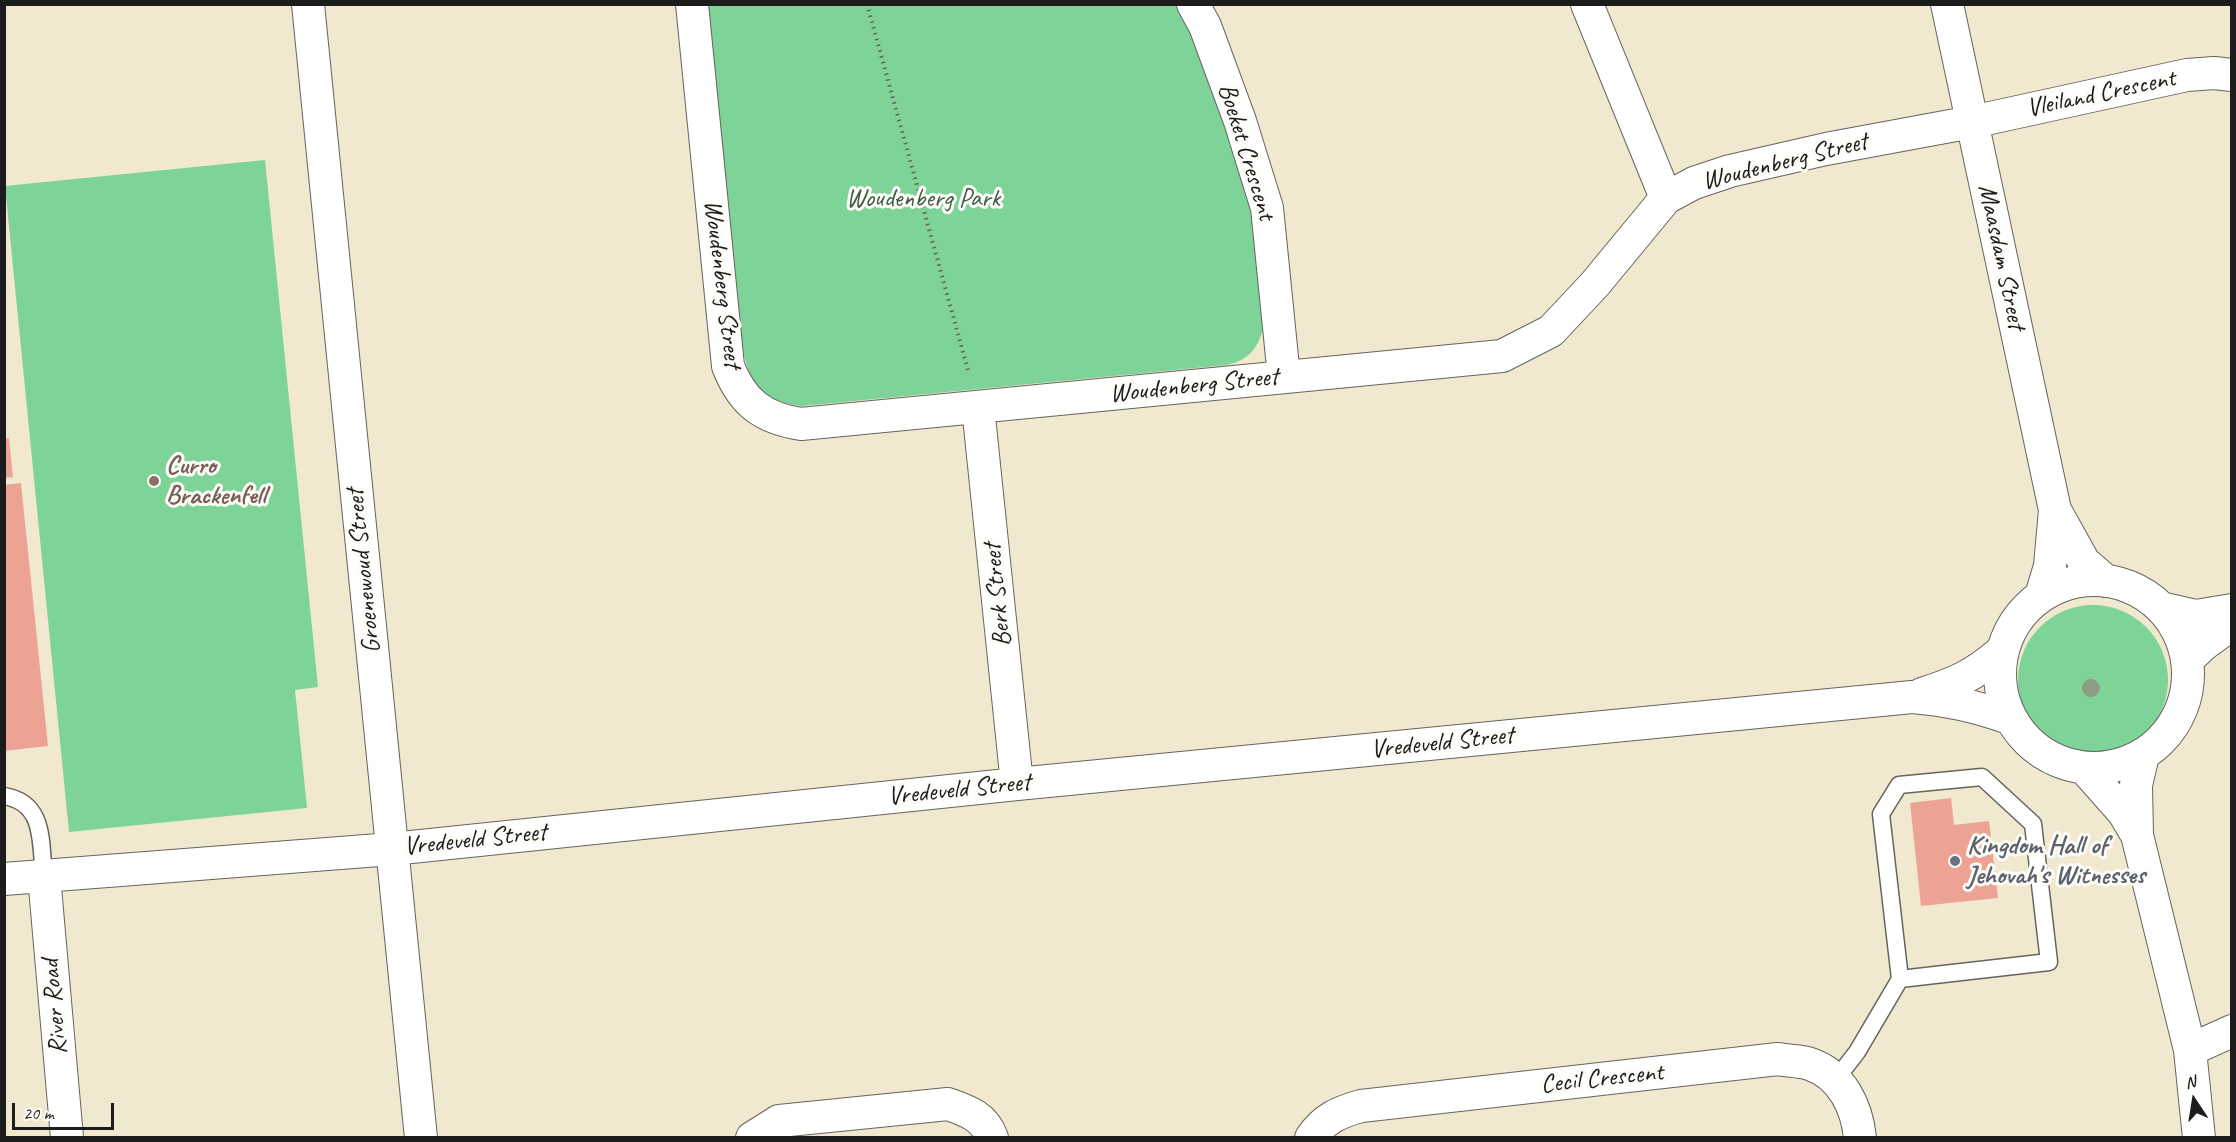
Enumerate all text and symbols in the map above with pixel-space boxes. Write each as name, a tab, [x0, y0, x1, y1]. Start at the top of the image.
street label: Vleiland Crescent	[2024, 63, 2178, 125]
street label: Boeket Crescent	[1210, 80, 1282, 224]
street label: Woudenberg Street	[1699, 126, 1871, 198]
street label: Maasdam Street	[1970, 182, 2032, 332]
park label: Woudenberg Park	[846, 183, 1000, 215]
street label: Woudenberg Street	[696, 198, 748, 370]
street label: Woudenberg Street	[1108, 362, 1280, 410]
place label: Curro Brackenfell	[166, 450, 266, 512]
marker: Curro Brackenfell	[147, 474, 161, 488]
street label: Groenewoud Street	[340, 487, 388, 655]
street label: Berk Street	[977, 542, 1019, 648]
street label: Vredeveld Street	[1369, 720, 1515, 766]
street label: Vredeveld Street	[886, 767, 1032, 813]
street label: Vredeveld Street	[402, 817, 548, 863]
place label: Kingdom Hall of Jehovah's Witnesses	[1967, 830, 2145, 892]
marker: Kingdom Hall of Jehovah's Witnesses	[1948, 854, 1962, 868]
street label: River Road	[35, 958, 75, 1056]
street label: Cecil Crescent	[1539, 1057, 1665, 1101]
north arrow	[2164, 1070, 2224, 1130]
text: N	[2183, 1072, 2197, 1093]
scale bar	[15, 1091, 117, 1129]
text: 20 m	[23, 1102, 54, 1124]

